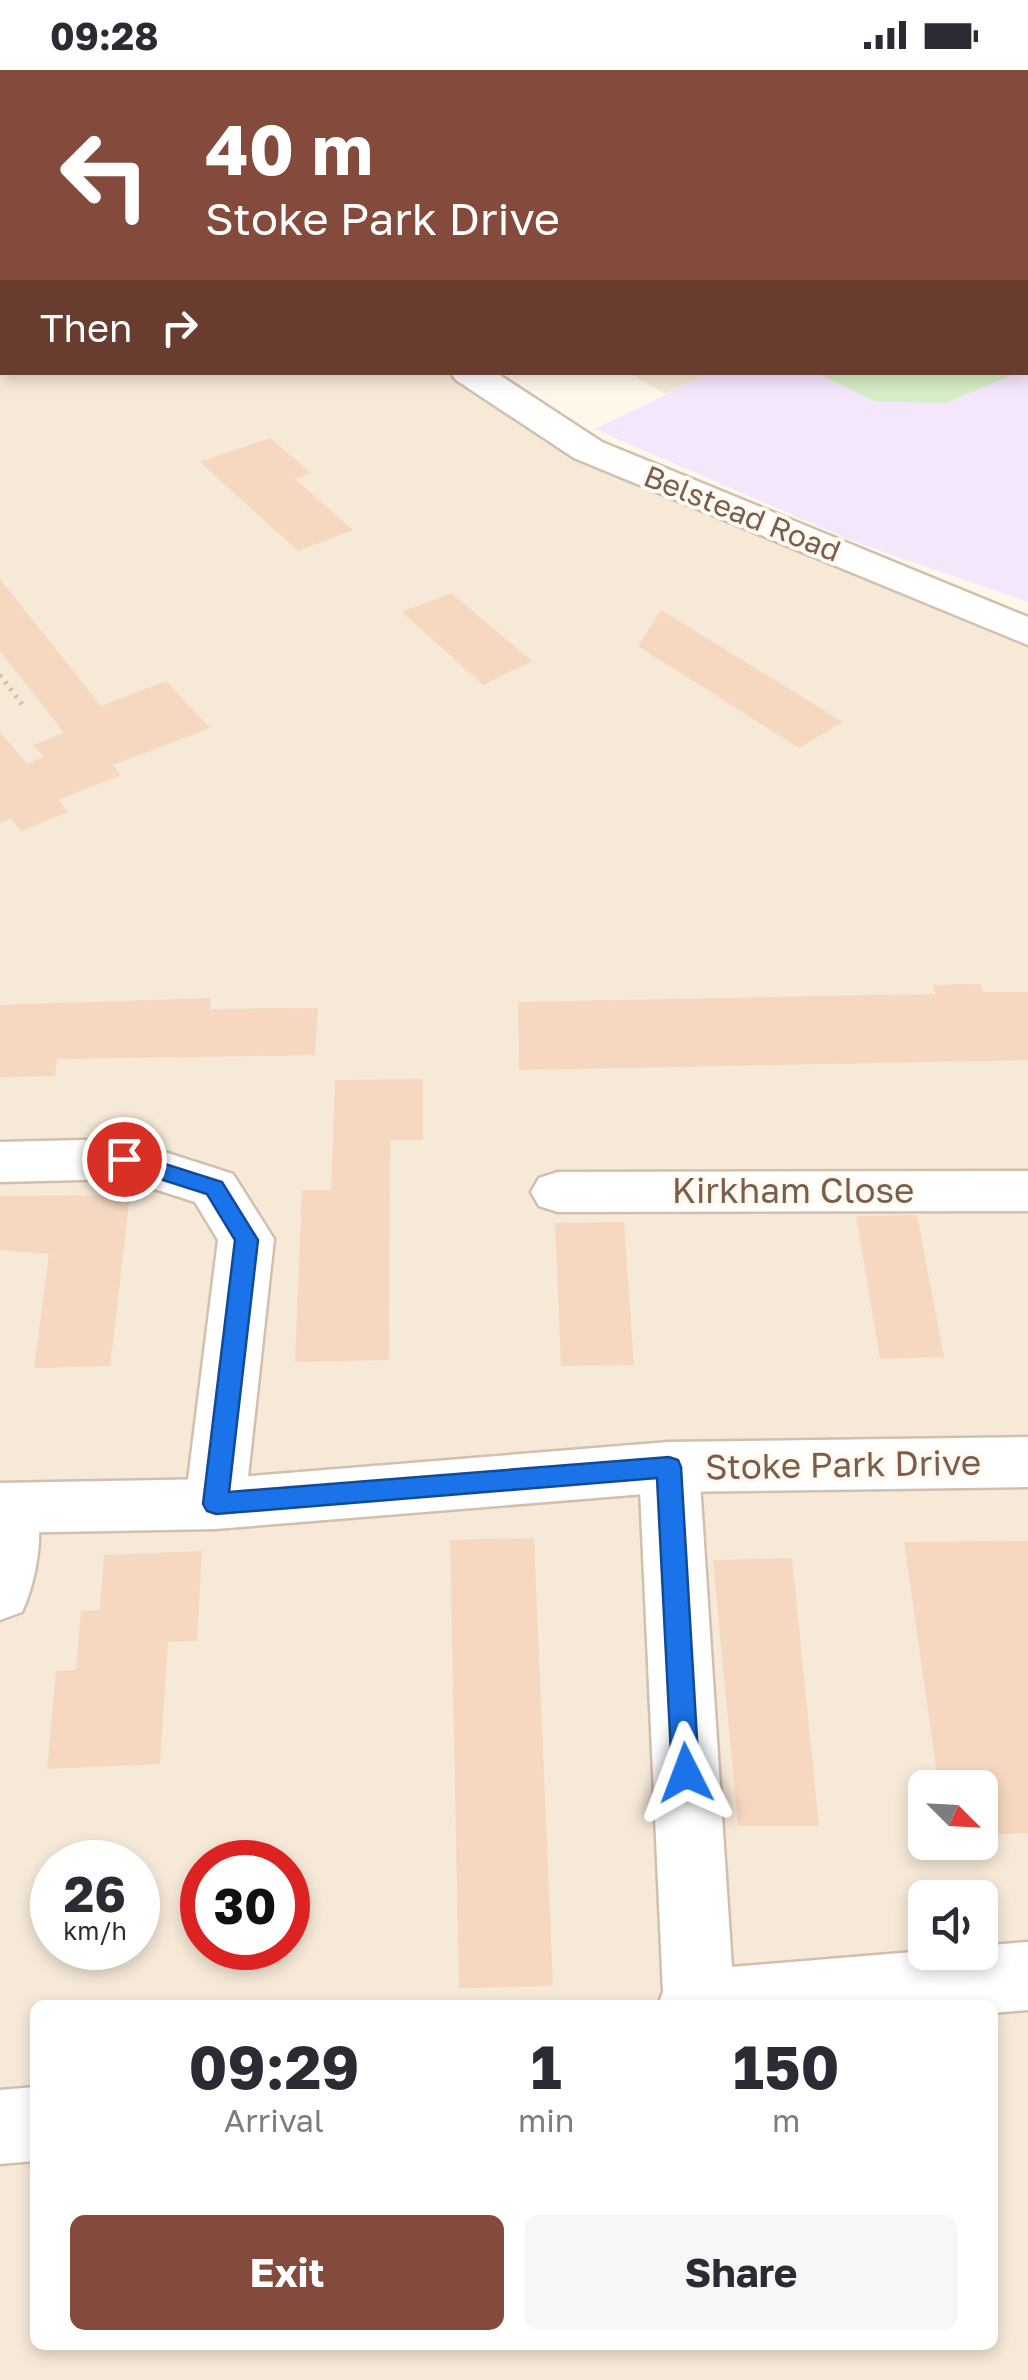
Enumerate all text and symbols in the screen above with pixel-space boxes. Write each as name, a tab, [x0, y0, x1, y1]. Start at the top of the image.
text: 09:28	[50, 13, 159, 58]
text: 40 m	[205, 106, 373, 190]
icon: left	[40, 110, 170, 240]
text: Stoke Park Drive	[205, 191, 560, 245]
icon: right	[152, 300, 207, 355]
text: Then	[40, 305, 132, 350]
street label: Belstead Road	[639, 457, 846, 569]
pin	[82, 1117, 167, 1202]
icon: arrive	[97, 1132, 152, 1187]
street label: Kirkham Close	[672, 1169, 914, 1211]
street label: Stoke Park Drive	[705, 1441, 981, 1487]
position arrow	[634, 1721, 738, 1825]
north arrow	[908, 1770, 998, 1860]
map controls	[908, 1770, 998, 1970]
speed limit sign: 30	[180, 1840, 310, 1970]
text: 26	[64, 1863, 126, 1923]
button: sound	[908, 1880, 998, 1970]
text: km/h	[63, 1915, 127, 1946]
text: 09:29	[188, 2030, 359, 2102]
text: 1	[531, 2030, 562, 2102]
text: 150	[733, 2030, 839, 2102]
text: Arrival	[224, 2101, 324, 2139]
text: min	[518, 2101, 575, 2139]
text: m	[772, 2101, 800, 2139]
button: Exit	[70, 2215, 504, 2330]
button: Share	[524, 2215, 958, 2330]

